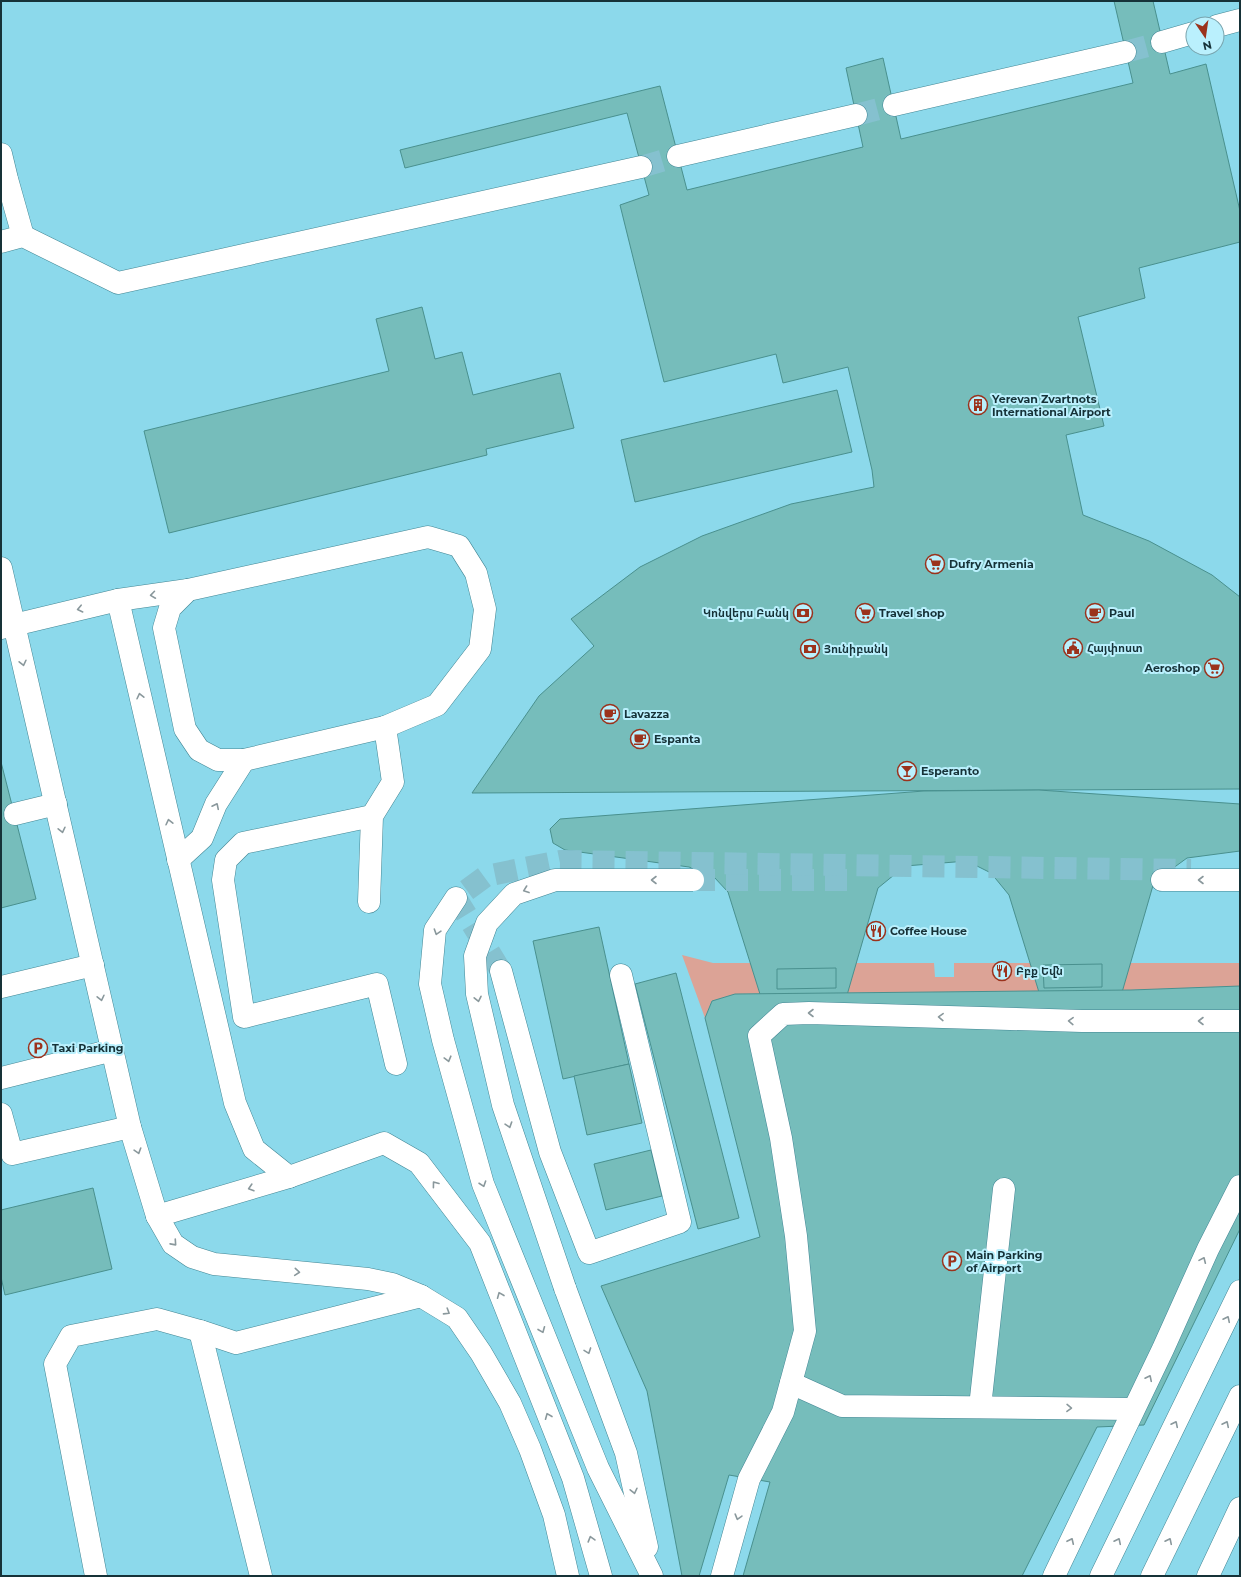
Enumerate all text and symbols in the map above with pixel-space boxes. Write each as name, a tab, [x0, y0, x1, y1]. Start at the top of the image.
north arrow	[1185, 16, 1225, 56]
text: N	[1201, 38, 1213, 54]
place label: Yerevan Zvartnots International Airport	[991, 392, 1111, 419]
building icon: Yerevan Zvartnots International Airport	[967, 394, 989, 416]
supermarket icon: Dufry Armenia	[924, 553, 946, 575]
place label: Dufry Armenia	[949, 557, 1034, 571]
one-way arrow	[150, 590, 156, 599]
bank icon: Կոնվերս Բանկ	[792, 602, 814, 624]
supermarket icon: Travel shop	[854, 602, 876, 624]
cafe icon: Paul	[1084, 602, 1106, 624]
one-way arrow	[76, 605, 83, 613]
place label: Կոնվերս Բանկ	[703, 606, 789, 620]
place label: Travel shop	[879, 606, 945, 620]
place label: Paul	[1109, 606, 1135, 620]
public building icon: Հայփոստ	[1062, 637, 1084, 659]
bank icon: Յունիբանկ	[799, 638, 821, 660]
place label: Հայփոստ	[1087, 641, 1143, 655]
place label: Յունիբանկ	[824, 642, 888, 656]
supermarket icon: Aeroshop	[1203, 657, 1225, 679]
one-way arrow	[19, 659, 27, 666]
place label: Aeroshop	[1144, 661, 1200, 675]
one-way arrow	[136, 693, 145, 700]
cafe icon: Lavazza	[599, 703, 621, 725]
place label: Lavazza	[624, 707, 669, 721]
cafe icon: Espanta	[629, 728, 651, 750]
place label: Espanta	[654, 732, 701, 746]
bar icon: Esperanto	[896, 760, 918, 782]
place label: Esperanto	[921, 764, 979, 778]
one-way arrow	[211, 803, 219, 811]
one-way arrow	[166, 819, 174, 826]
one-way arrow	[57, 826, 66, 833]
one-way arrow	[651, 876, 657, 884]
one-way arrow	[1198, 876, 1204, 884]
one-way arrow	[522, 886, 529, 894]
restaurant icon: Coffee House	[865, 920, 887, 942]
place label: Coffee House	[890, 924, 967, 938]
one-way arrow	[433, 928, 442, 935]
restaurant icon: Բբք Եվն	[991, 960, 1013, 982]
place label: Բբք Եվն	[1016, 964, 1063, 978]
one-way arrow	[96, 995, 104, 1001]
one-way arrow	[473, 996, 482, 1002]
one-way arrow	[808, 1009, 814, 1017]
one-way arrow	[938, 1013, 944, 1021]
one-way arrow	[1068, 1016, 1074, 1025]
one-way arrow	[1198, 1017, 1204, 1025]
parking icon: Taxi Parking	[27, 1037, 49, 1059]
place label: Taxi Parking	[52, 1041, 124, 1055]
one-way arrow	[443, 1055, 452, 1062]
one-way arrow	[505, 1122, 513, 1129]
one-way arrow	[133, 1148, 142, 1155]
one-way arrow	[478, 1180, 487, 1187]
one-way arrow	[432, 1181, 440, 1188]
one-way arrow	[248, 1183, 255, 1192]
one-way arrow	[170, 1238, 177, 1246]
place label: Main Parking of Airport	[966, 1248, 1043, 1275]
parking icon: Main Parking of Airport	[941, 1250, 963, 1272]
one-way arrow	[1198, 1257, 1206, 1264]
one-way arrow	[294, 1268, 300, 1277]
one-way arrow	[497, 1291, 505, 1298]
one-way arrow	[443, 1308, 450, 1315]
one-way arrow	[1222, 1315, 1229, 1323]
one-way arrow	[538, 1327, 546, 1334]
one-way arrow	[583, 1347, 591, 1354]
one-way arrow	[1144, 1375, 1152, 1382]
one-way arrow	[1066, 1404, 1072, 1412]
one-way arrow	[545, 1412, 553, 1419]
one-way arrow	[1170, 1421, 1178, 1428]
one-way arrow	[1221, 1421, 1229, 1428]
one-way arrow	[630, 1488, 638, 1494]
one-way arrow	[734, 1513, 743, 1520]
one-way arrow	[587, 1535, 596, 1542]
one-way arrow	[1066, 1537, 1074, 1545]
one-way arrow	[1113, 1538, 1121, 1545]
one-way arrow	[1164, 1538, 1172, 1545]

